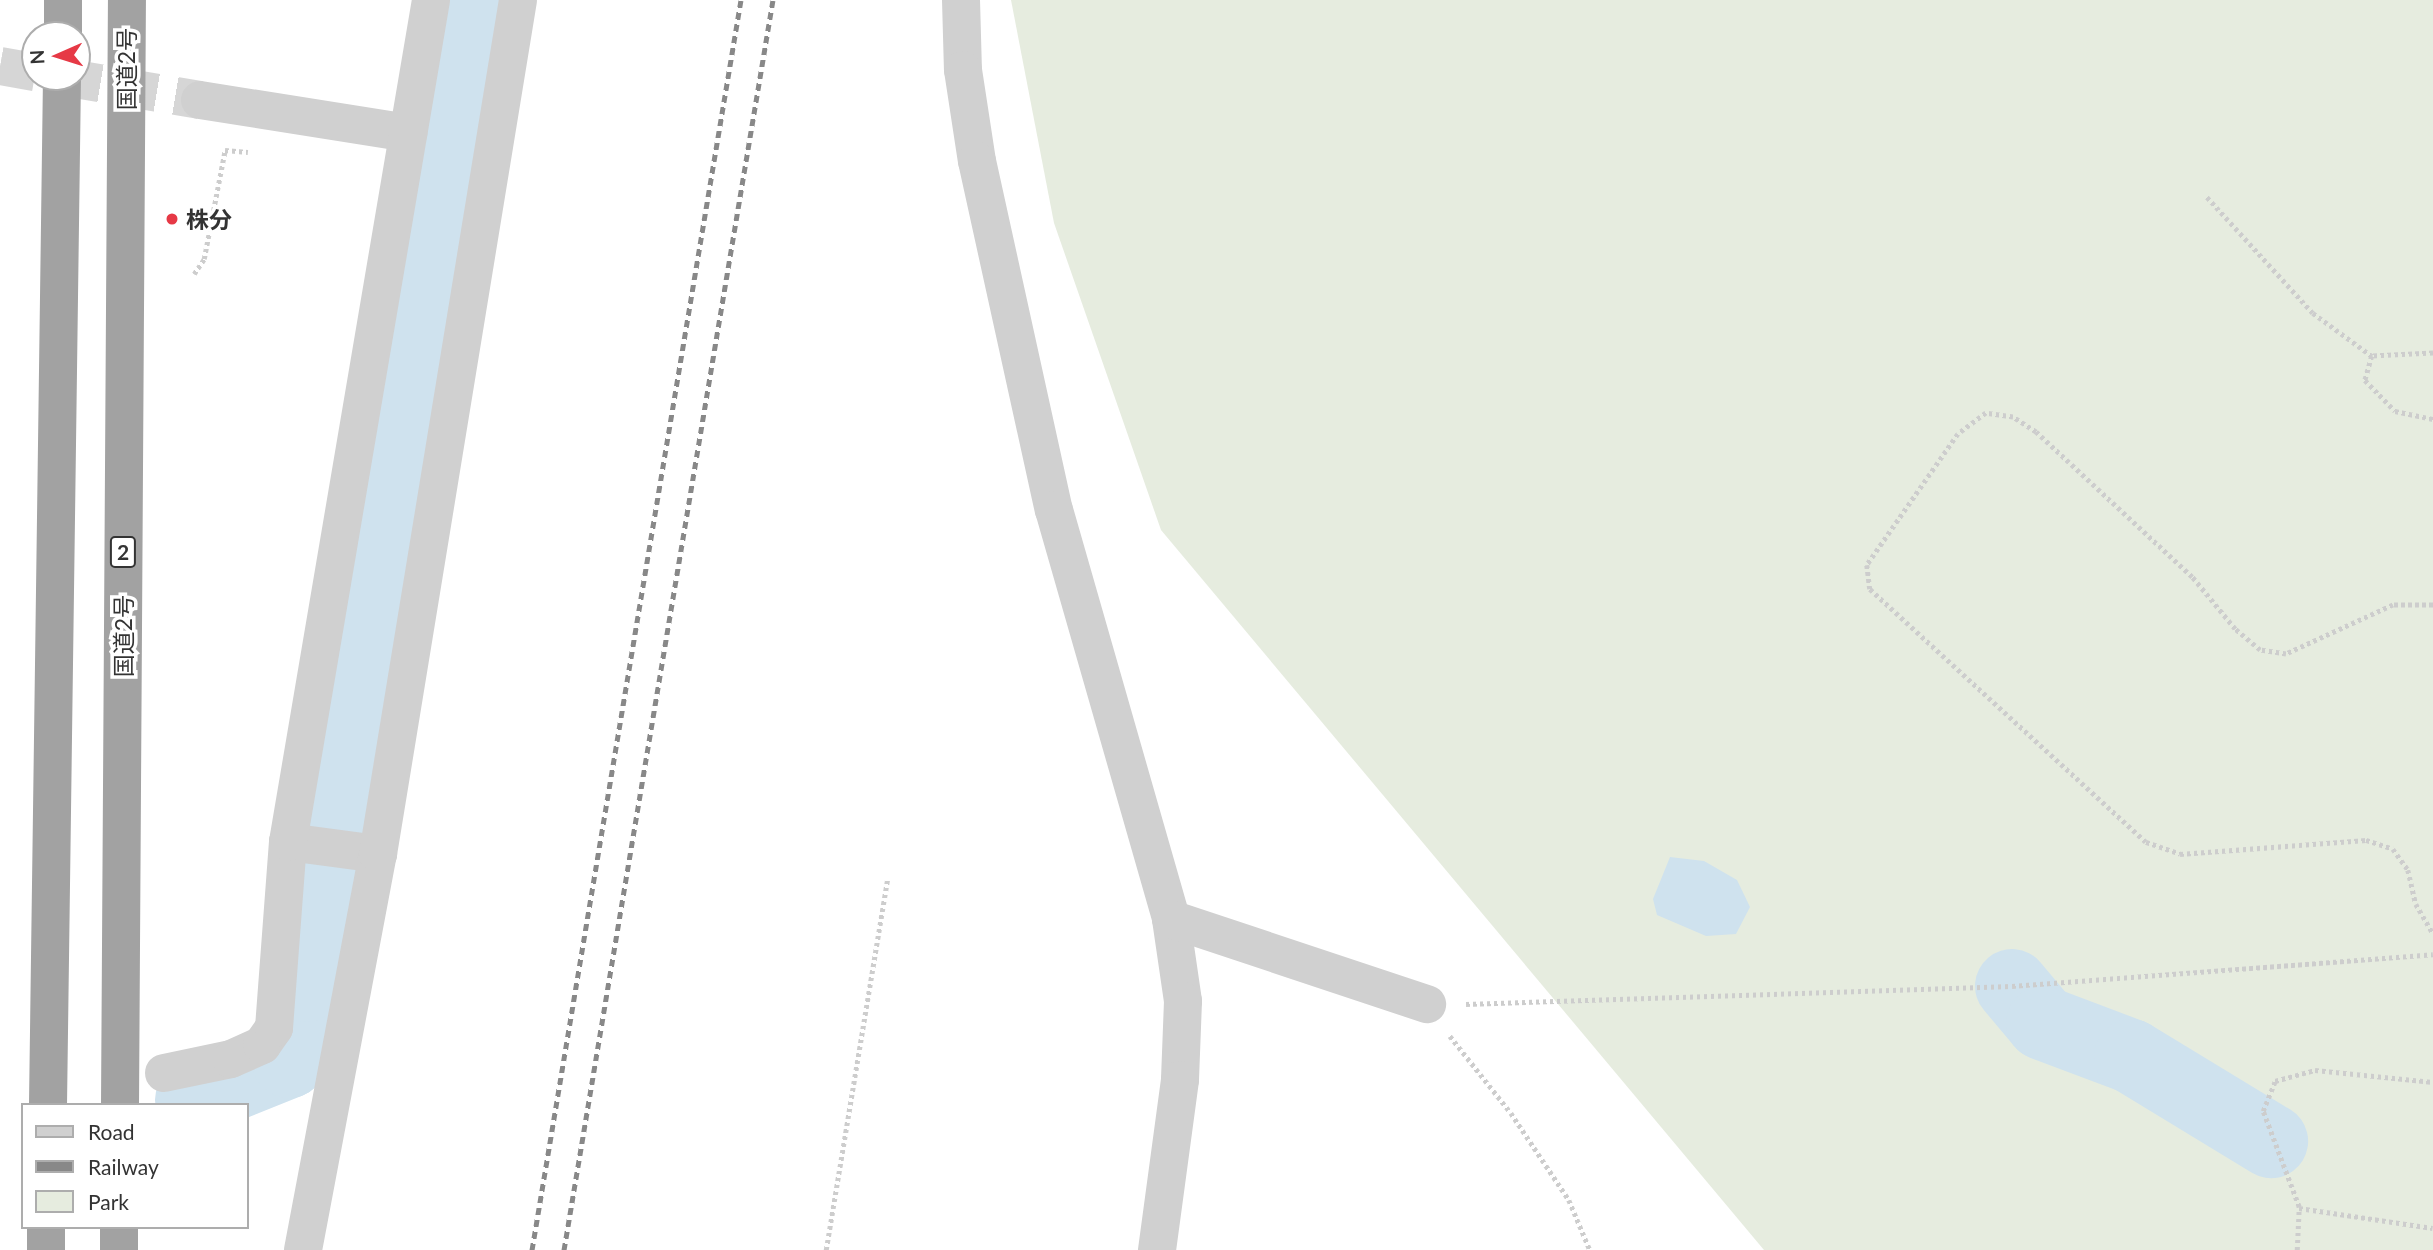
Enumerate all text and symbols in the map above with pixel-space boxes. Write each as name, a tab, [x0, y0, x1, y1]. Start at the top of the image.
north arrow	[21, 21, 91, 91]
street label: 国道2号	[112, 28, 140, 110]
text: N	[25, 49, 48, 65]
place label: 株分	[186, 205, 232, 233]
marker: 株分	[164, 211, 180, 227]
road number: 2	[109, 534, 137, 570]
street label: 国道2号	[109, 595, 137, 677]
legend	[21, 1103, 248, 1229]
text: Road	[88, 1119, 135, 1144]
text: Railway	[88, 1154, 159, 1179]
text: Park	[88, 1189, 129, 1214]

